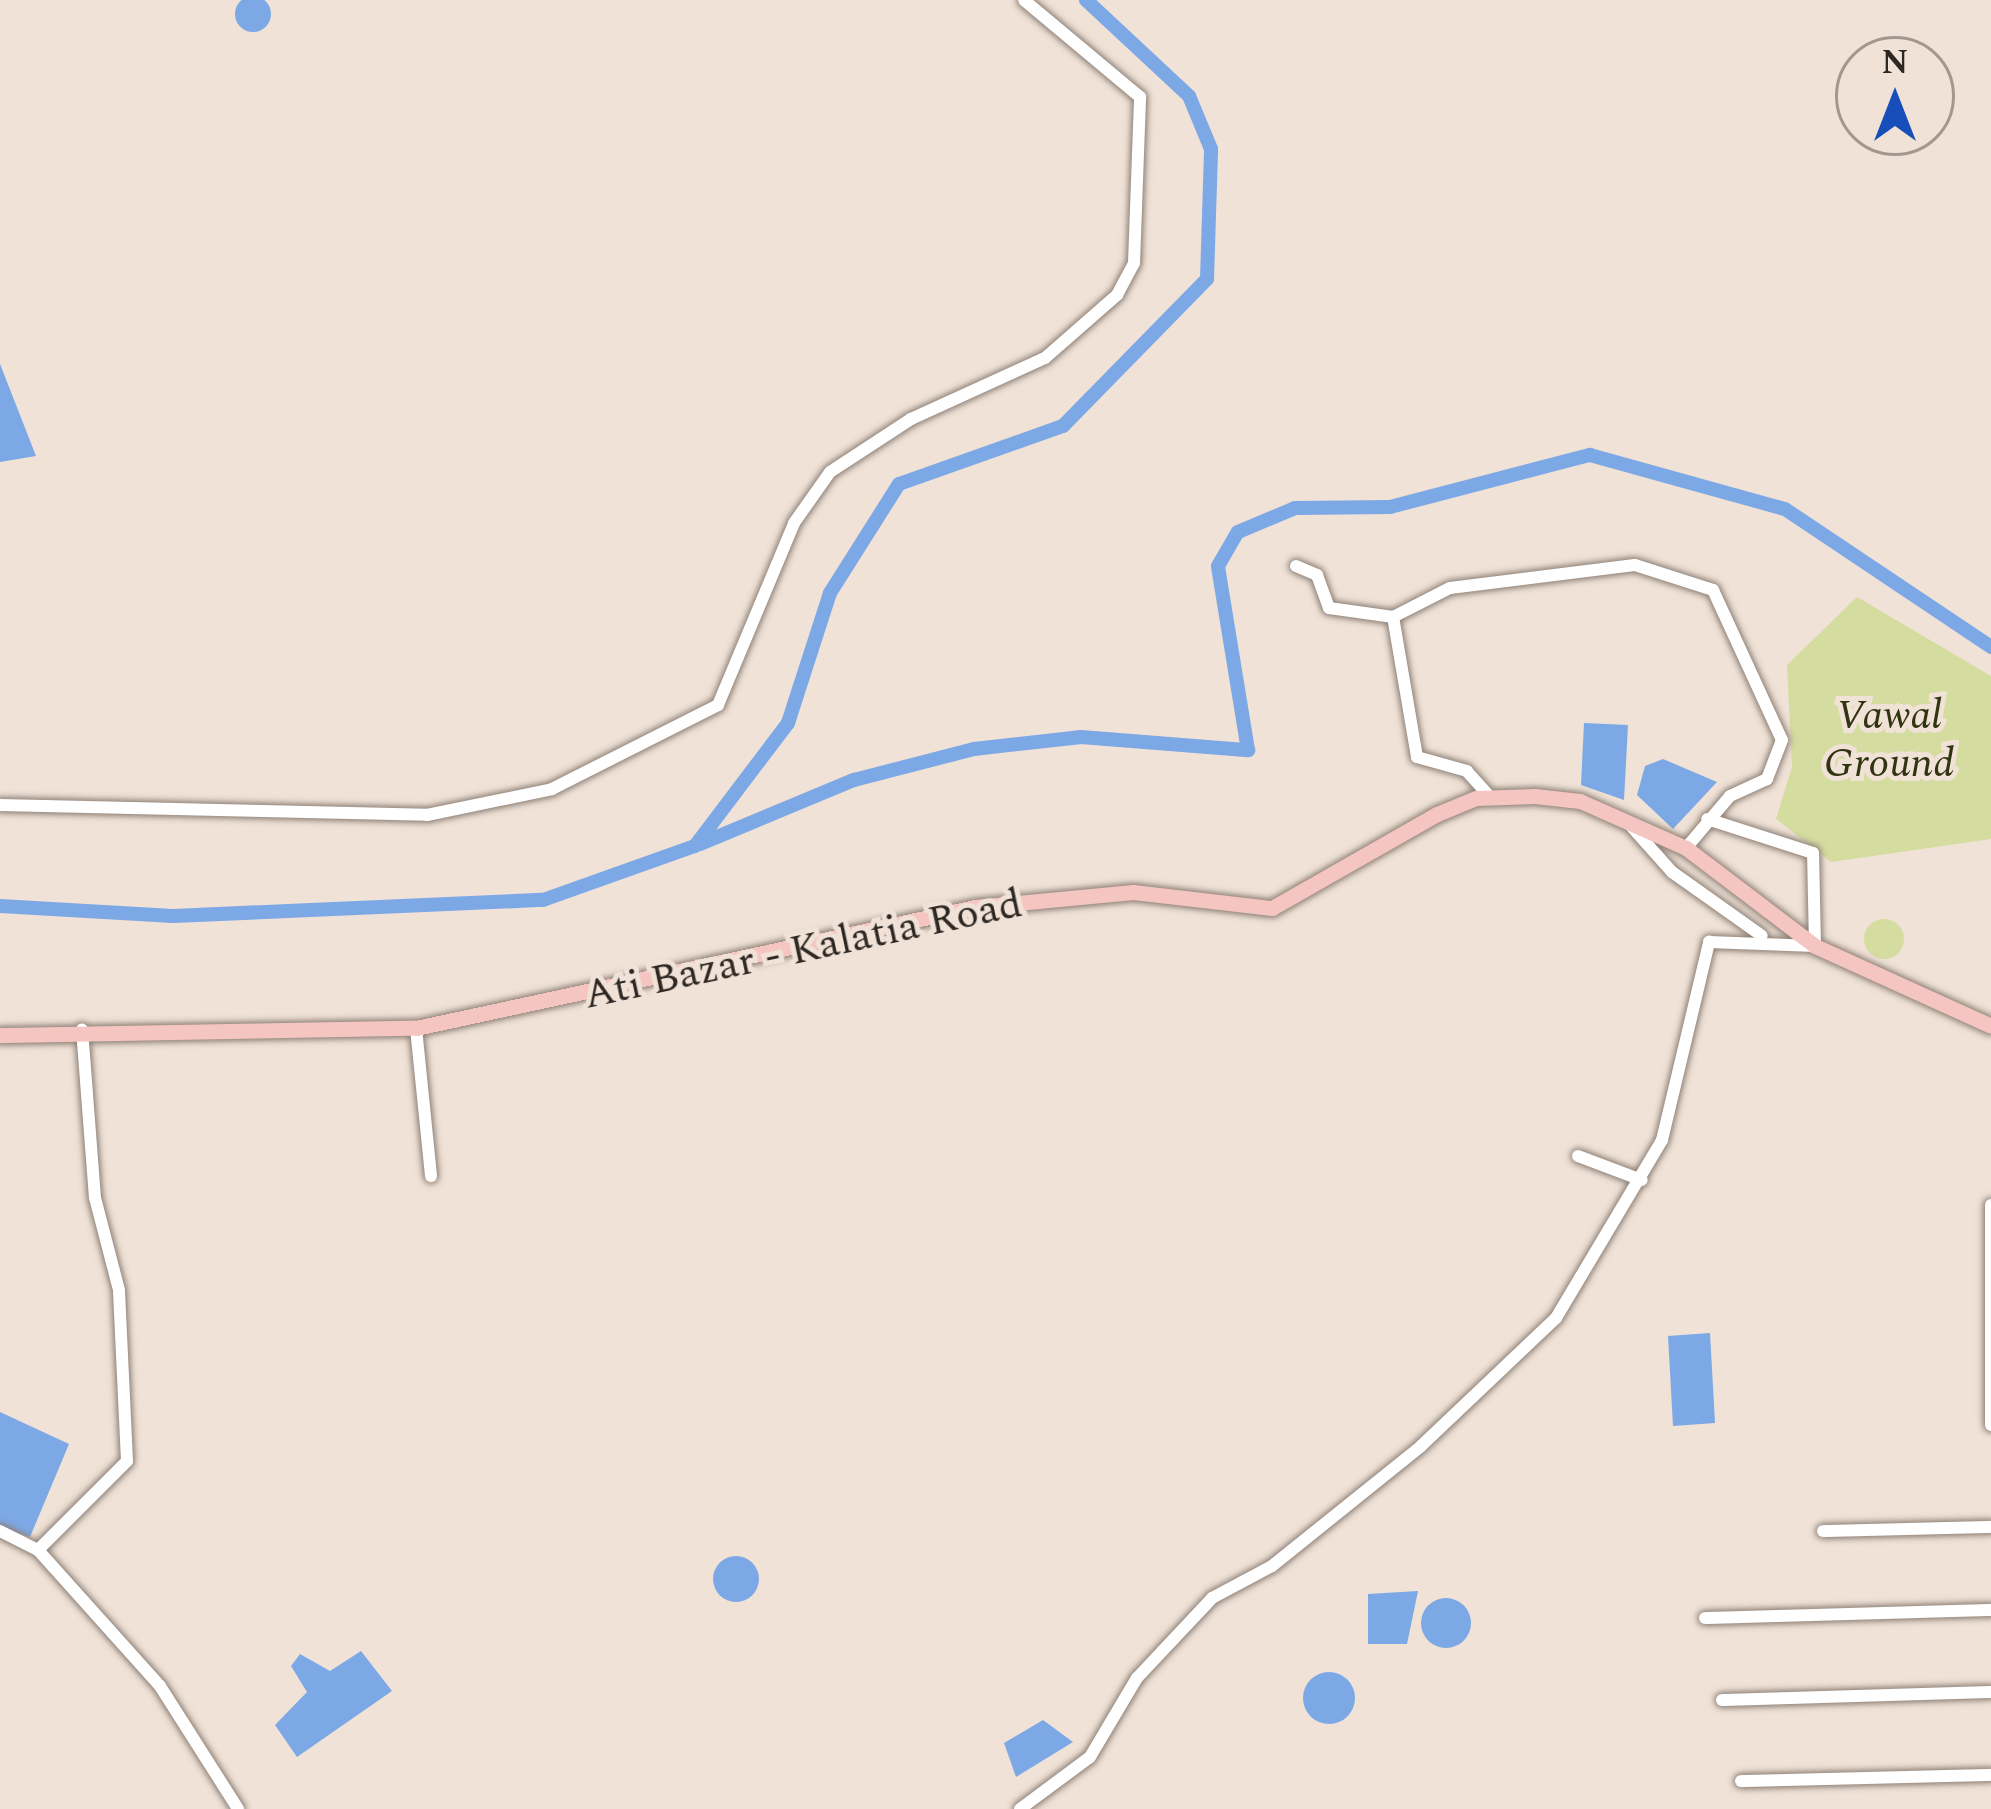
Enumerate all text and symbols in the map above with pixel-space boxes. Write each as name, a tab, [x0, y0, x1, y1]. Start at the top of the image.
north arrow	[1835, 36, 1955, 156]
text: N	[1882, 38, 1908, 88]
park label: Vawal Ground	[1824, 691, 1954, 789]
street label: Ati Bazar - Kalatia Road	[579, 879, 1027, 1021]

